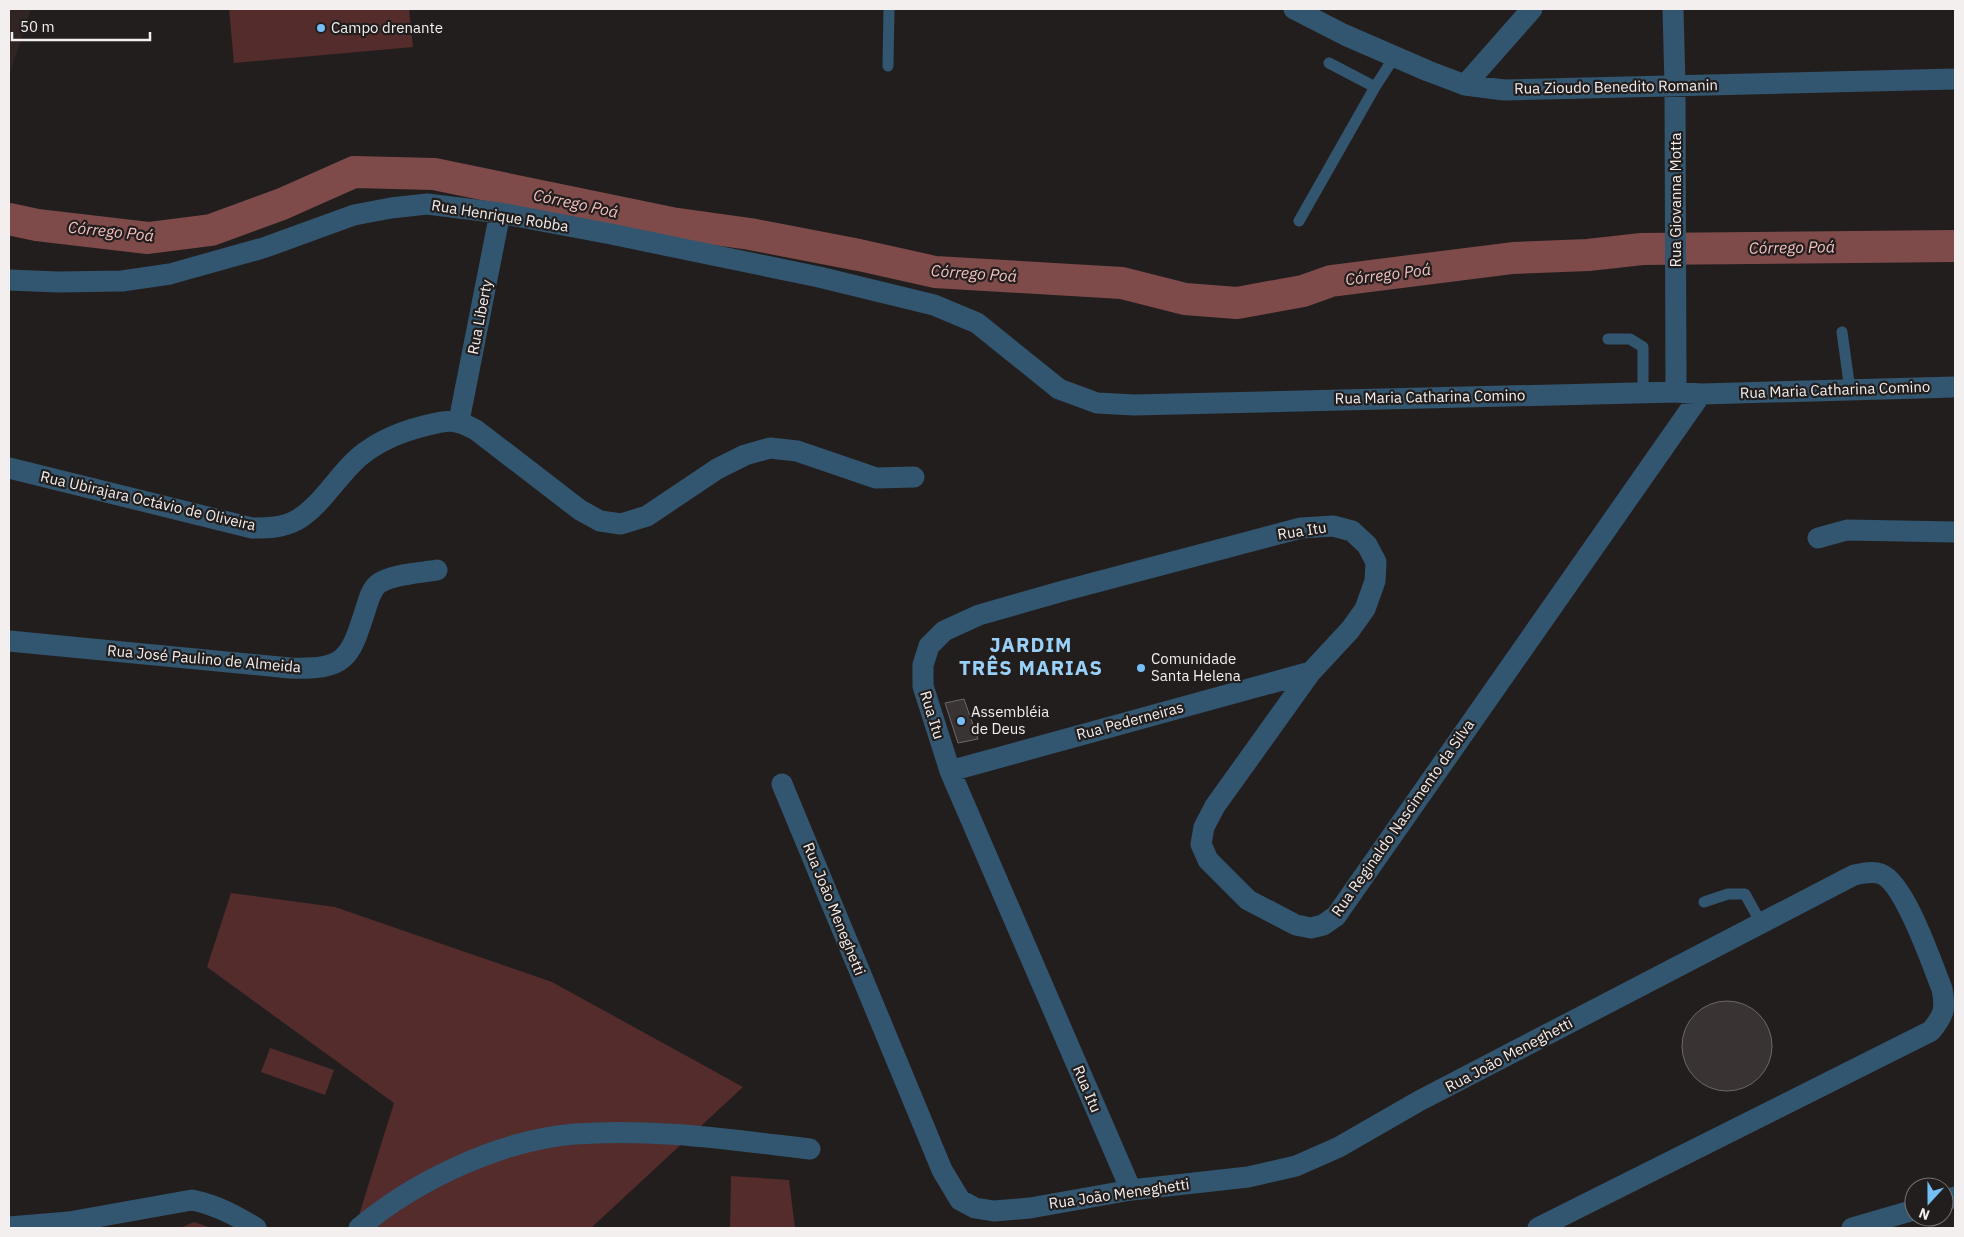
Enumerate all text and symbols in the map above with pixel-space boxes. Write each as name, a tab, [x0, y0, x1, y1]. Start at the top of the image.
scale bar	[12, 10, 150, 42]
text: 50 m	[20, 17, 55, 36]
place label: Campo drenante	[331, 18, 443, 37]
marker: Campo drenante	[315, 22, 327, 34]
street label: Rua Zioudo Benedito Romanin	[1514, 75, 1718, 98]
street label: Rua Giovanna Motta	[1666, 133, 1685, 267]
water label: Córrego Poá	[532, 184, 620, 222]
street label: Rua Henrique Robba	[430, 195, 570, 236]
water label: Córrego Poá	[67, 217, 155, 245]
water label: Córrego Poá	[1749, 236, 1835, 258]
water label: Córrego Poá	[1344, 259, 1432, 289]
water label: Córrego Poá	[930, 260, 1018, 286]
street label: Rua Liberty	[463, 277, 496, 356]
street label: Rua Maria Catharina Comino	[1739, 377, 1931, 402]
street label: Rua Maria Catharina Comino	[1335, 385, 1525, 408]
street label: Rua Ubirajara Octávio de Oliveira	[39, 466, 258, 535]
street label: Rua Itu	[1276, 517, 1328, 544]
district label: JARDIM TRÊS MARIAS	[959, 631, 1103, 681]
street label: Rua José Paulino de Almeida	[106, 641, 302, 676]
place label: Comunidade Santa Helena	[1151, 649, 1241, 685]
marker: Comunidade Santa Helena	[1135, 662, 1147, 674]
street label: Rua Itu	[916, 688, 949, 741]
street label: Rua Pederneiras	[1074, 697, 1186, 744]
place label: Assembléia de Deus	[971, 702, 1049, 738]
marker: Assembléia de Deus	[955, 715, 967, 727]
street label: Rua Reginaldo Nascimento da Silva	[1327, 715, 1478, 920]
street label: Rua João Meneghetti	[799, 840, 870, 978]
street label: Rua João Meneghetti	[1442, 1013, 1576, 1096]
street label: Rua Itu	[1069, 1062, 1106, 1115]
street label: Rua João Meneghetti	[1047, 1174, 1190, 1213]
north arrow	[1904, 1177, 1954, 1227]
text: N	[1916, 1204, 1932, 1224]

